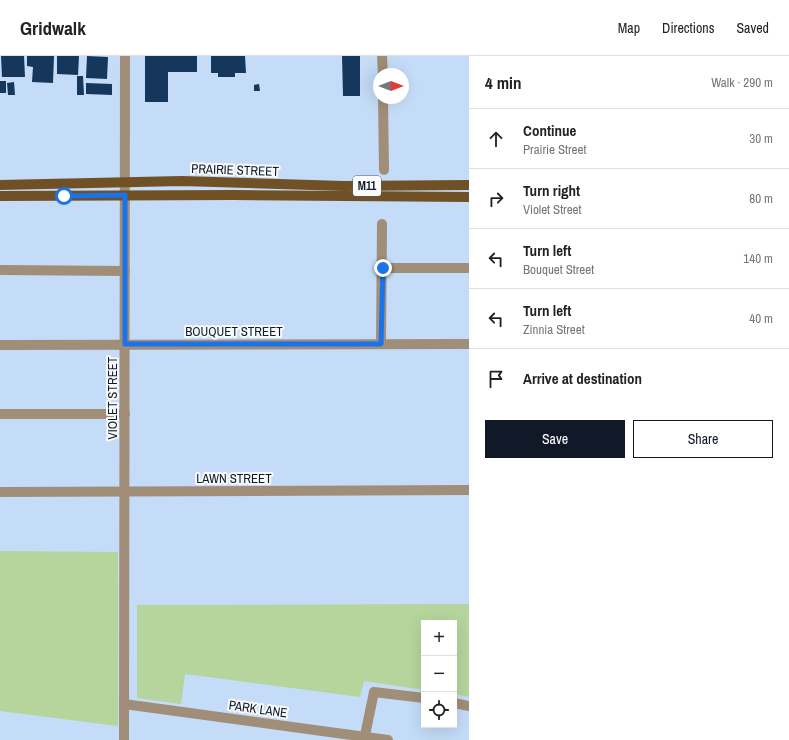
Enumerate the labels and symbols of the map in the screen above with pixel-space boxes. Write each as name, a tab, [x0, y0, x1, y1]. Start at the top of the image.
north arrow	[373, 68, 409, 104]
street label: PRAIRIE STREET	[191, 160, 280, 180]
road number: M11	[353, 176, 381, 196]
route start	[55, 187, 73, 205]
route end	[374, 259, 392, 277]
street label: BOUQUET STREET	[185, 323, 283, 340]
street label: VIOLET STREET	[104, 356, 121, 439]
street label: LAWN STREET	[196, 470, 272, 487]
street label: PARK LANE	[228, 696, 288, 722]

